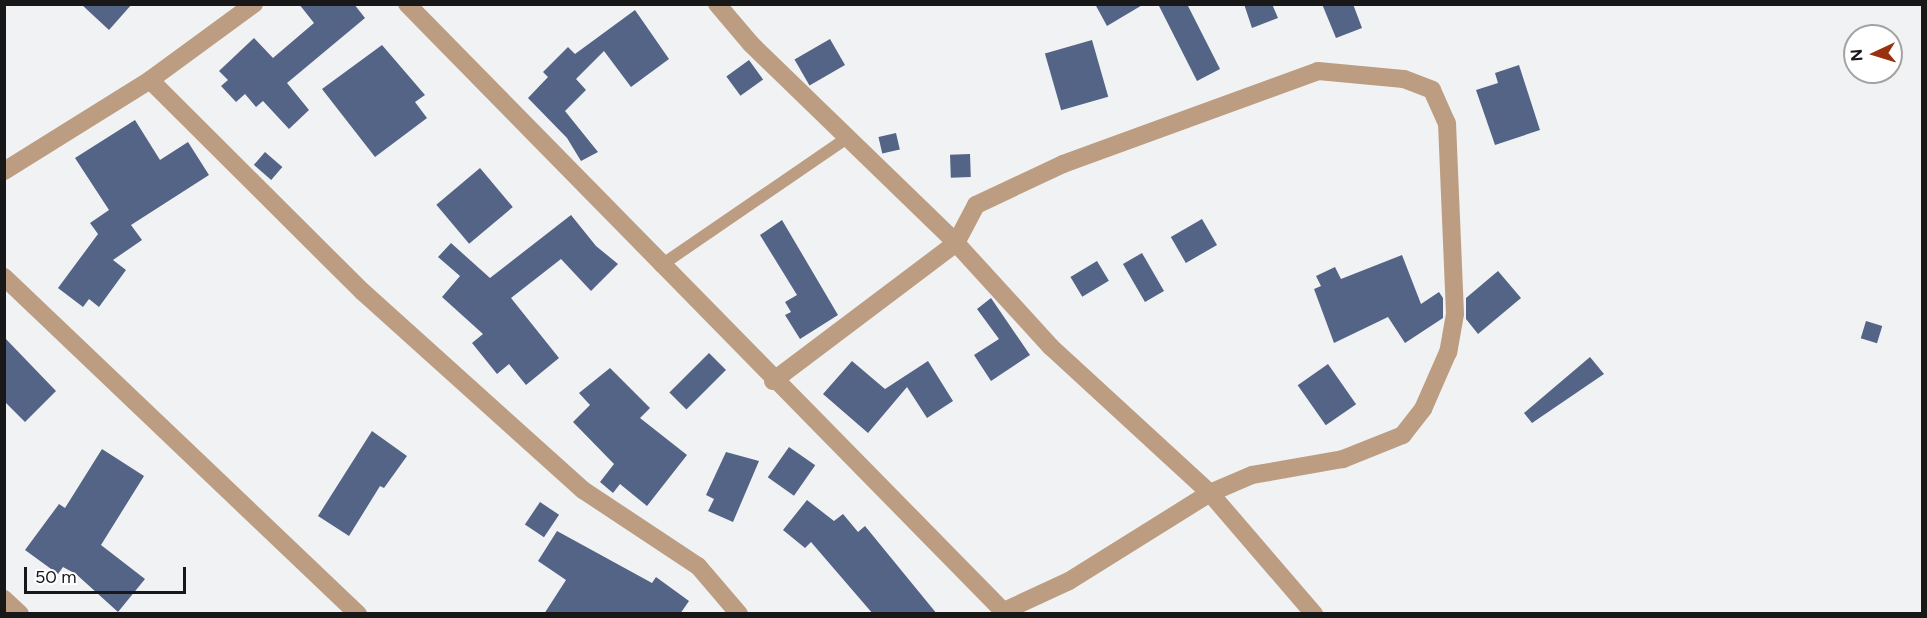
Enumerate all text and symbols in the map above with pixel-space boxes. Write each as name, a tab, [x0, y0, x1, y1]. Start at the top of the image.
north arrow	[1843, 24, 1903, 84]
text: N	[1847, 48, 1866, 62]
scale bar	[27, 555, 189, 593]
text: 50 m	[35, 566, 77, 588]

